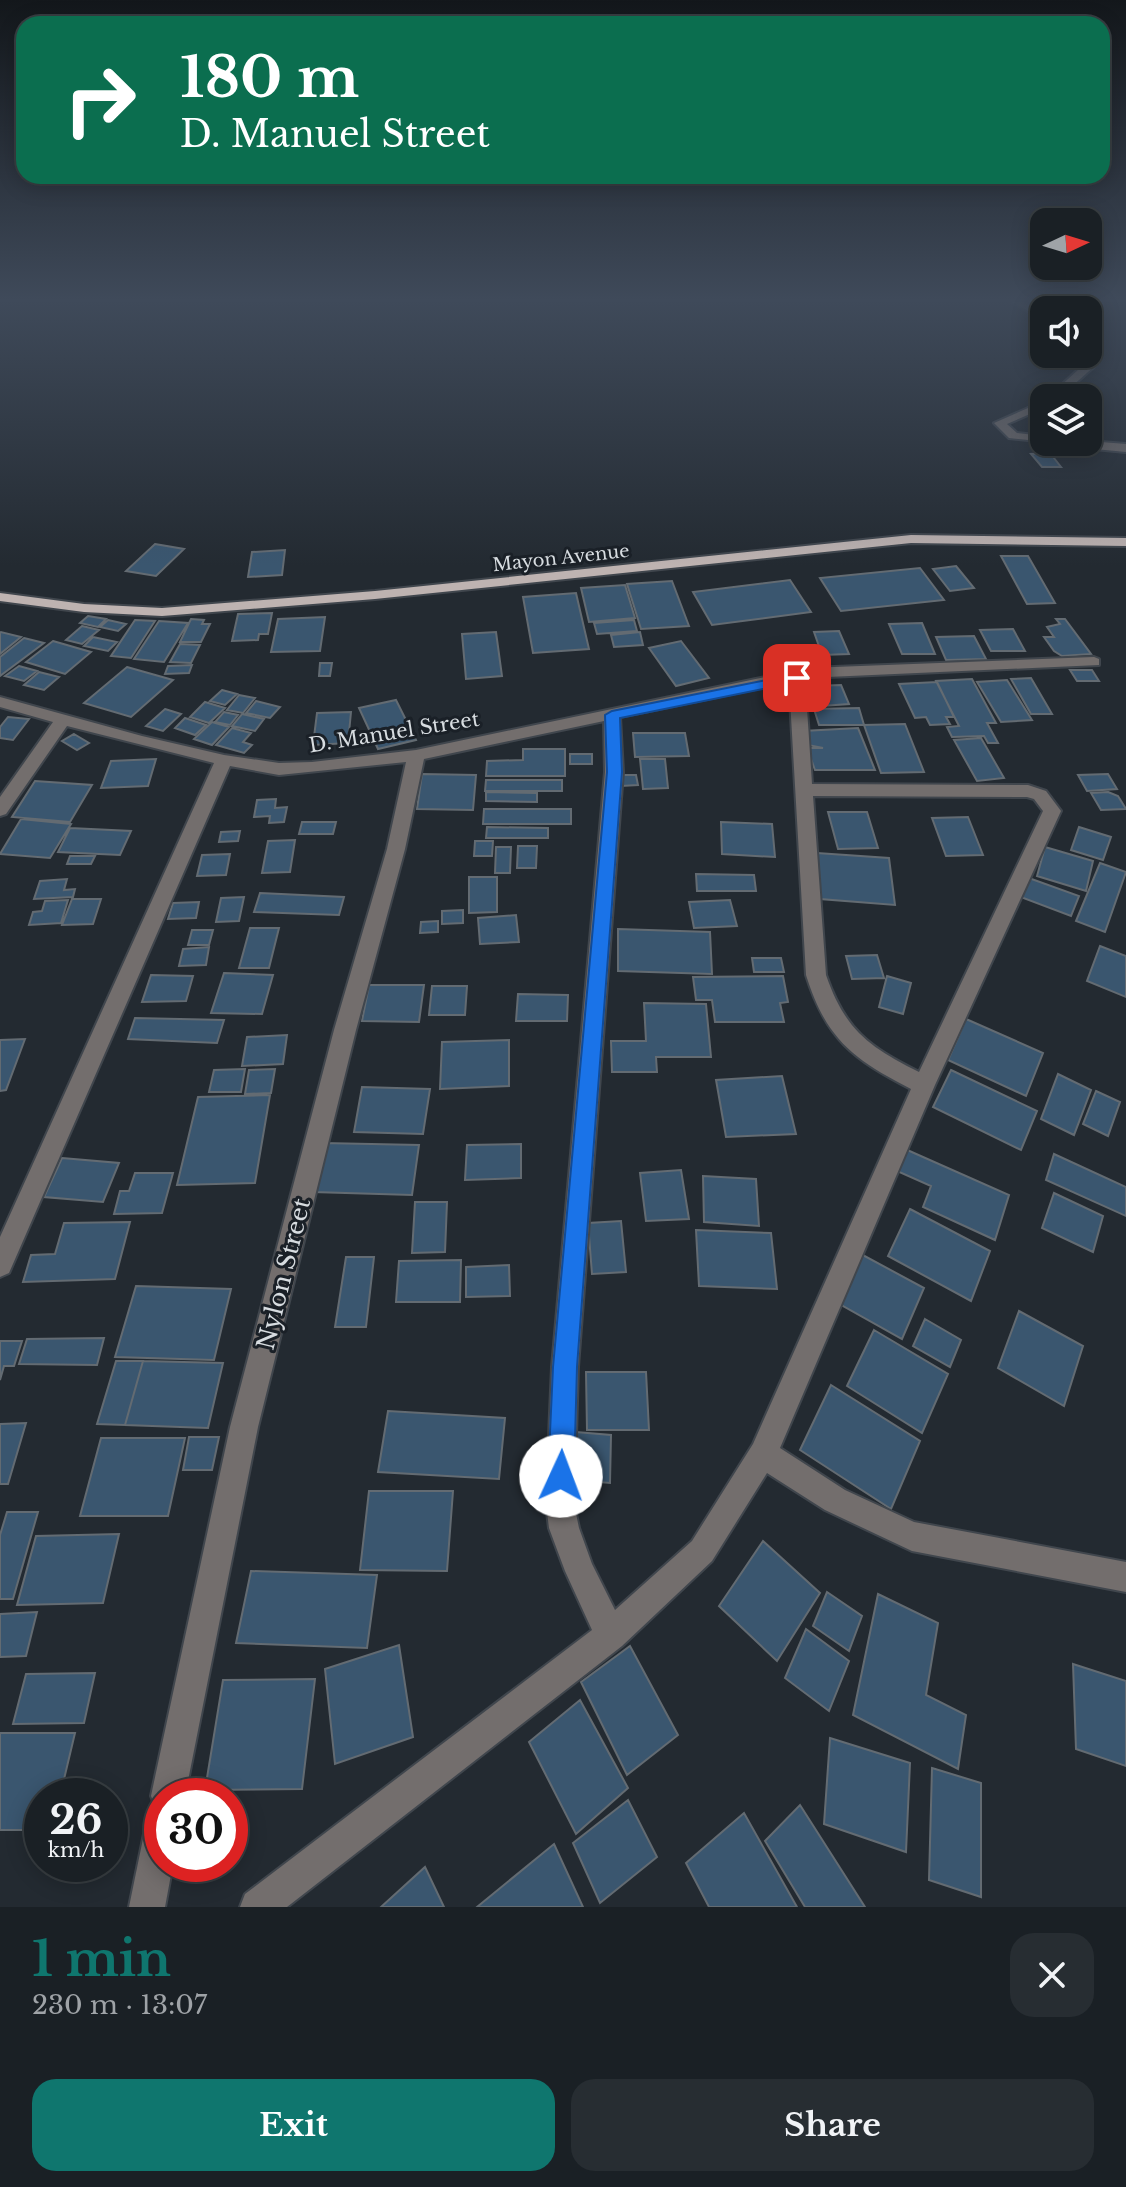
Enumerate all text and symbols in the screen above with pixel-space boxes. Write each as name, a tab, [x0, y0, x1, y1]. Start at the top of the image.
text: 180 m	[180, 43, 359, 112]
icon: right	[48, 48, 152, 152]
text: D. Manuel Street	[180, 112, 490, 157]
north arrow	[1030, 208, 1102, 280]
map controls	[1030, 208, 1102, 456]
button: sound	[1030, 296, 1102, 368]
button: layers	[1030, 384, 1102, 456]
street label: Mayon Avenue	[491, 540, 631, 576]
pin	[763, 644, 831, 712]
icon: arrive	[775, 656, 819, 700]
street label: D. Manuel Street	[307, 707, 481, 757]
street label: Nylon Street	[251, 1195, 316, 1353]
position arrow	[519, 1434, 603, 1518]
speed limit sign: 30	[144, 1778, 248, 1882]
text: 26	[50, 1795, 103, 1845]
text: km/h	[48, 1838, 104, 1862]
text: 1 min	[32, 1929, 171, 1989]
button: close	[1010, 1933, 1094, 2017]
text: 230 m · 13:07	[32, 1989, 207, 2021]
button: Exit	[32, 2079, 555, 2171]
button: Share	[571, 2079, 1094, 2171]

